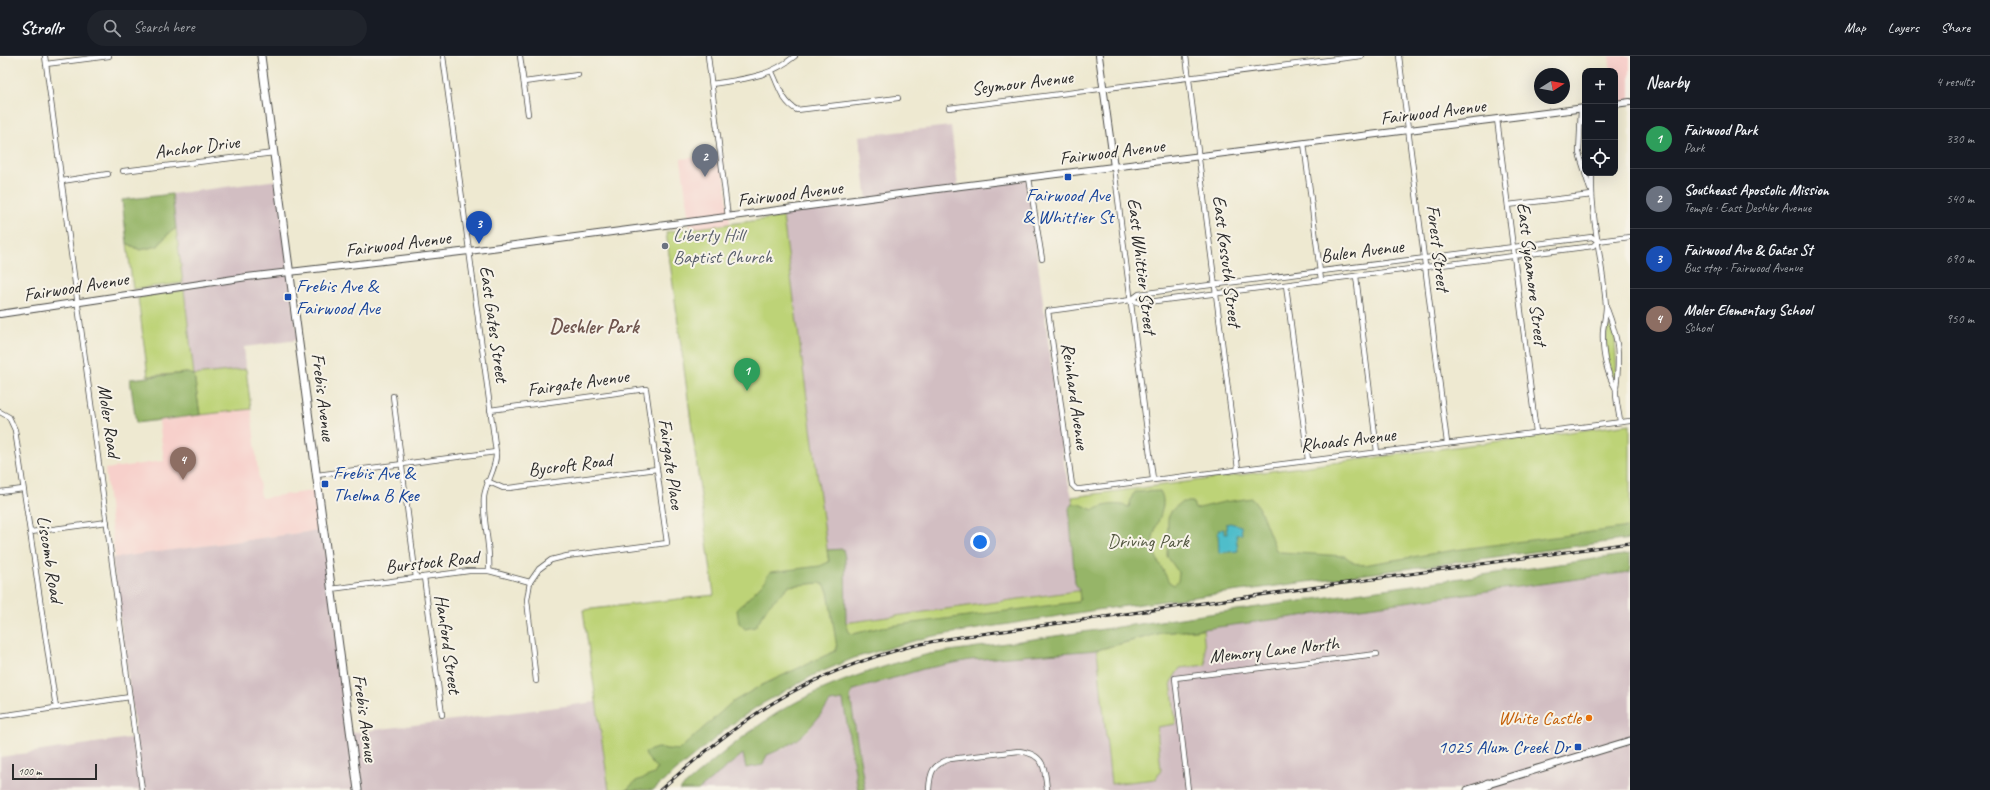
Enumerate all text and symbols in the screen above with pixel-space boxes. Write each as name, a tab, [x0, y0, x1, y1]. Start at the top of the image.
search box	[87, 10, 367, 46]
text: Strollr	[20, 16, 63, 40]
icon: search	[101, 17, 123, 39]
text: Search here	[133, 18, 195, 37]
text: Map	[1844, 19, 1866, 36]
text: Layers	[1888, 19, 1919, 36]
text: Share	[1941, 19, 1970, 36]
street label: Seymour Avenue	[970, 65, 1076, 101]
north arrow	[1534, 68, 1570, 104]
map controls	[1582, 68, 1618, 176]
button: +	[1582, 68, 1618, 104]
text: Nearby	[1646, 72, 1689, 93]
text: 4 results	[1936, 74, 1974, 90]
street label: Fairwood Avenue	[1379, 93, 1489, 130]
button: −	[1582, 104, 1618, 140]
text: Fairwood Park	[1684, 121, 1757, 140]
street label: Anchor Drive	[153, 130, 243, 164]
text: 1	[1656, 131, 1662, 147]
text: 330 m	[1946, 131, 1974, 147]
street label: Fairwood Avenue	[1058, 133, 1168, 170]
button: locate	[1582, 140, 1618, 176]
text: Park	[1684, 140, 1705, 156]
pin: 2	[692, 144, 718, 177]
marker: Fairwood Ave & Whittier St	[1063, 172, 1073, 182]
street label: Fairwood Avenue	[736, 175, 846, 212]
text: Southeast Apostolic Mission	[1684, 181, 1829, 200]
place label: Fairwood Ave & Whittier St	[1022, 183, 1115, 229]
text: 2	[1656, 191, 1662, 207]
text: 540 m	[1946, 191, 1974, 207]
street label: East Kossuth Street	[1207, 194, 1247, 331]
street label: East Whittier Street	[1122, 197, 1163, 338]
text: Temple · East Deshler Avenue	[1684, 200, 1811, 216]
street label: East Sycamore Street	[1511, 201, 1553, 350]
street label: Forest Street	[1421, 204, 1456, 295]
pin: 3	[466, 211, 492, 244]
place label: Liberty Hill Baptist Church	[673, 223, 774, 269]
street label: Fairwood Avenue	[344, 225, 454, 262]
street label: Bulen Avenue	[1319, 234, 1407, 268]
marker: Liberty Hill Baptist Church	[660, 241, 670, 251]
text: Fairwood Ave & Gates St	[1684, 241, 1812, 260]
text: 3	[1656, 251, 1662, 267]
text: 690 m	[1946, 251, 1974, 267]
text: Bus stop · Fairwood Avenue	[1684, 260, 1802, 276]
street label: East Gates Street	[474, 264, 514, 385]
street label: Fairwood Avenue	[22, 267, 132, 307]
place label: Frebis Ave & Fairwood Ave	[296, 274, 382, 320]
marker: Frebis Ave & Fairwood Ave	[283, 292, 293, 302]
text: Moler Elementary School	[1684, 301, 1812, 320]
text: 4	[1656, 311, 1662, 327]
text: 950 m	[1946, 311, 1974, 327]
district label: Deshler Park	[550, 314, 640, 339]
text: School	[1684, 320, 1712, 336]
street label: Reinhard Avenue	[1056, 341, 1095, 453]
street label: Frebis Avenue	[306, 352, 340, 444]
pin: 1	[734, 358, 760, 391]
street label: Fairgate Avenue	[526, 364, 632, 402]
street label: Moler Road	[92, 383, 126, 461]
street label: Fairgate Place	[653, 417, 689, 513]
street label: Rhoads Avenue	[1299, 422, 1399, 458]
pin: 4	[170, 447, 196, 480]
street label: Bycroft Road	[527, 448, 617, 482]
place label: Frebis Ave & Thelma B Kee	[333, 461, 421, 507]
marker: Frebis Ave & Thelma B Kee	[320, 479, 330, 489]
street label: Liscomb Road	[31, 514, 69, 608]
park label: Driving Park	[1107, 529, 1191, 553]
your location	[970, 532, 990, 552]
street label: Burstock Road	[384, 545, 483, 579]
street label: Hanford Street	[429, 593, 467, 697]
street label: Memory Lane North	[1208, 631, 1341, 669]
street label: Frebis Avenue	[347, 673, 383, 765]
place label: White Castle	[1498, 706, 1583, 730]
marker: White Castle	[1584, 713, 1594, 723]
place label: 1025 Alum Creek Dr	[1438, 735, 1571, 759]
marker: 1025 Alum Creek Dr	[1573, 742, 1583, 752]
scale bar	[12, 762, 97, 781]
text: 100 m	[18, 764, 42, 778]

